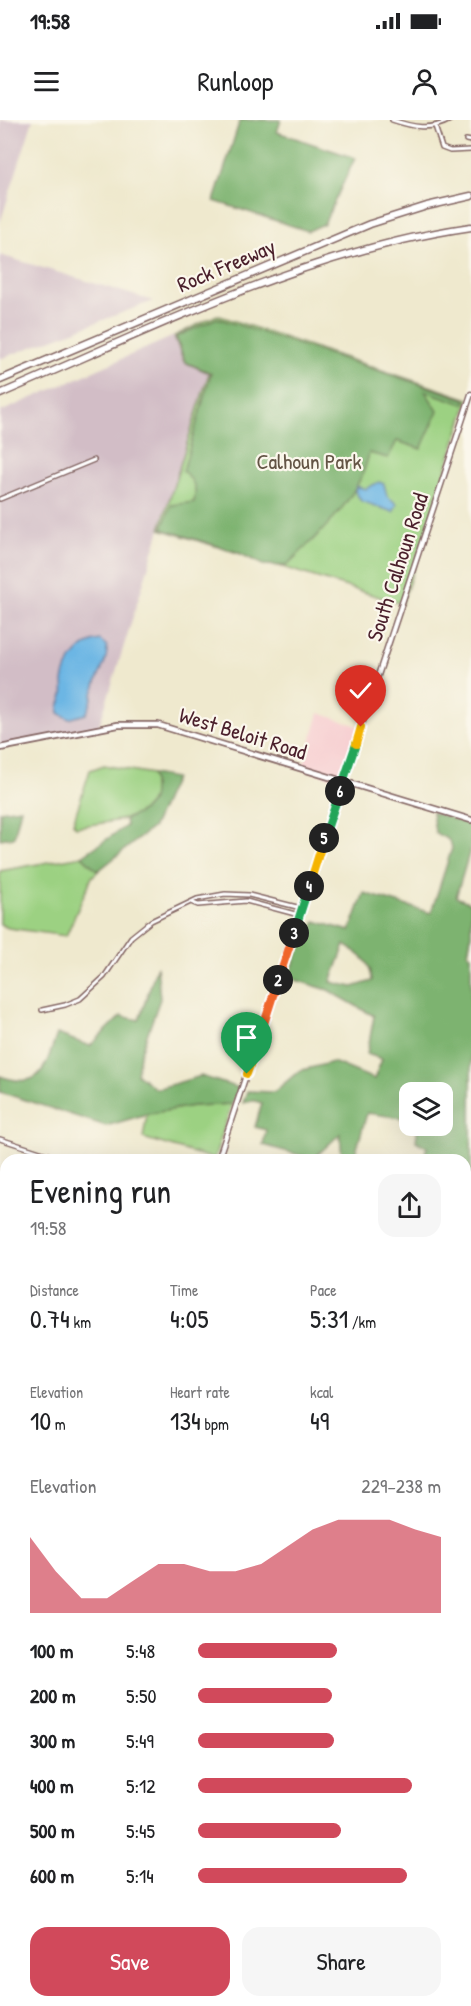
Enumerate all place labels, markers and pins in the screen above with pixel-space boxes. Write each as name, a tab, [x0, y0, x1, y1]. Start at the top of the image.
pin	[335, 665, 386, 727]
pin: 6	[325, 776, 355, 806]
pin: 5	[309, 823, 339, 853]
pin: 4	[294, 871, 324, 901]
pin: 3	[279, 918, 309, 948]
pin: 2	[263, 965, 293, 995]
pin	[221, 1012, 272, 1074]

